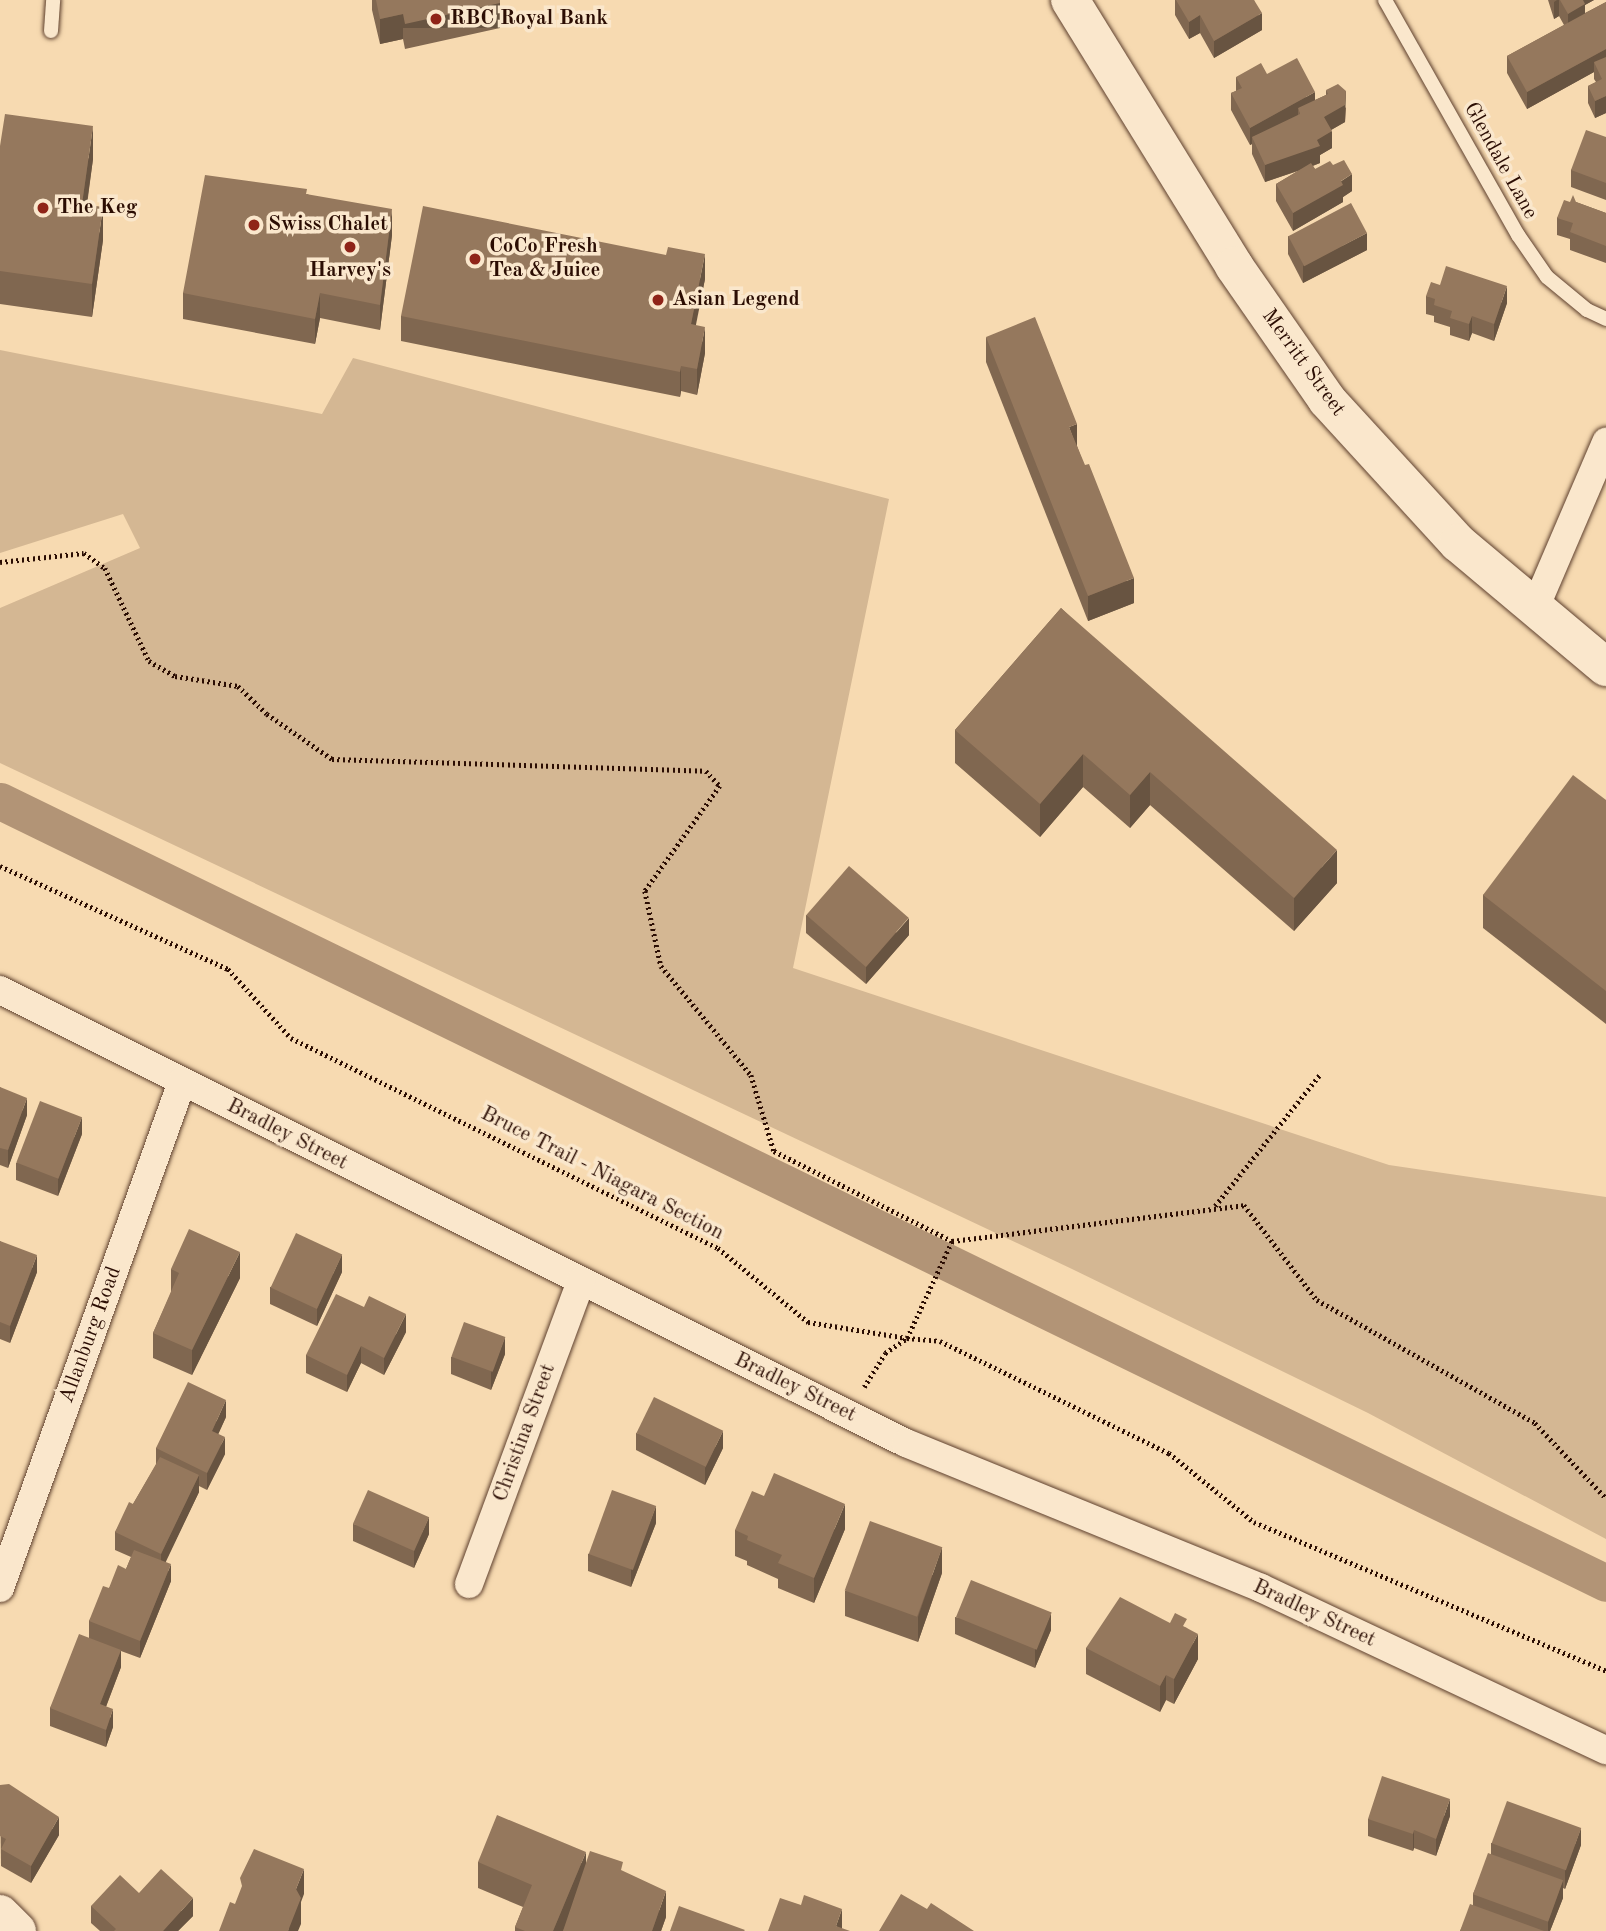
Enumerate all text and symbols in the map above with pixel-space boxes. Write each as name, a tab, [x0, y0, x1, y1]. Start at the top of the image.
place label: RBC Royal Bank	[450, 6, 608, 32]
marker: RBC Royal Bank	[428, 11, 444, 27]
street label: Glendale Lane	[1458, 98, 1542, 224]
place label: The Keg	[57, 195, 137, 221]
marker: The Keg	[35, 200, 51, 216]
place label: Swiss Chalet	[268, 212, 388, 238]
marker: Swiss Chalet	[246, 217, 262, 233]
place label: CoCo Fresh Tea & Juice	[489, 234, 600, 284]
marker: Harvey's	[342, 239, 358, 255]
marker: CoCo Fresh Tea & Juice	[467, 251, 483, 267]
place label: Harvey's	[309, 258, 391, 284]
place label: Asian Legend	[672, 287, 800, 313]
marker: Asian Legend	[650, 292, 666, 308]
street label: Merritt Street	[1256, 304, 1350, 422]
street label: Bradley Street	[222, 1094, 352, 1176]
street label: Bruce Trail - Niagara Section	[476, 1102, 728, 1246]
street label: Allanburg Road	[55, 1263, 127, 1407]
street label: Bradley Street	[730, 1348, 860, 1428]
street label: Christina Street	[488, 1360, 562, 1506]
street label: Bradley Street	[1249, 1575, 1379, 1653]

